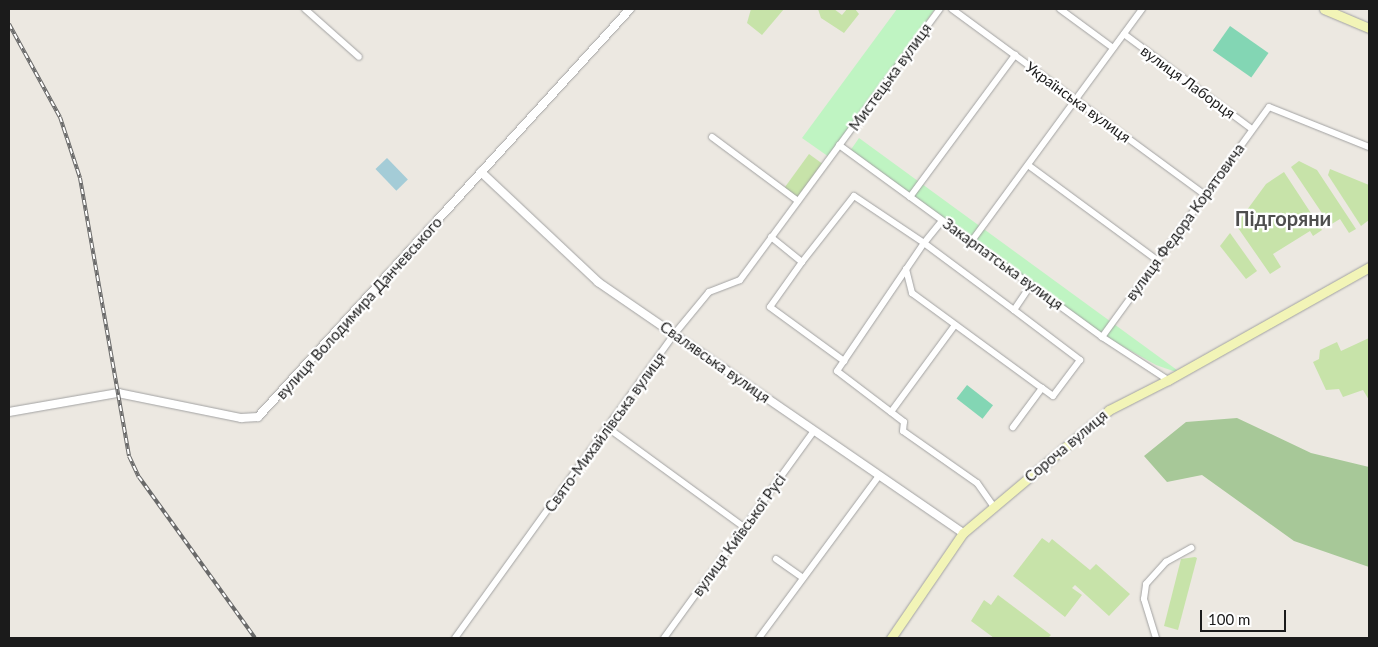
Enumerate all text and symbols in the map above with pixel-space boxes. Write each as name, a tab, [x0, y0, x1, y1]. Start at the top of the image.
street label: Мистецька вулиця	[845, 20, 935, 134]
street label: вулиця Лаборця	[1137, 42, 1239, 122]
street label: Українська вулиця	[1022, 58, 1134, 146]
street label: вулиця Федора Корятовича	[1122, 140, 1248, 304]
district label: Підгоряни	[1235, 206, 1331, 230]
street label: вулиця Володимира Данчевського	[272, 213, 446, 403]
street label: Закарпатська вулиця	[939, 214, 1067, 314]
street label: Свалявська вулиця	[657, 317, 773, 407]
street label: Свято-Михайлівська вулиця	[541, 348, 669, 516]
street label: Сороча вулиця	[1021, 406, 1111, 486]
street label: вулиця Київської Русі	[689, 470, 789, 600]
scale bar	[1203, 600, 1289, 632]
text: 100 m	[1208, 610, 1250, 628]

